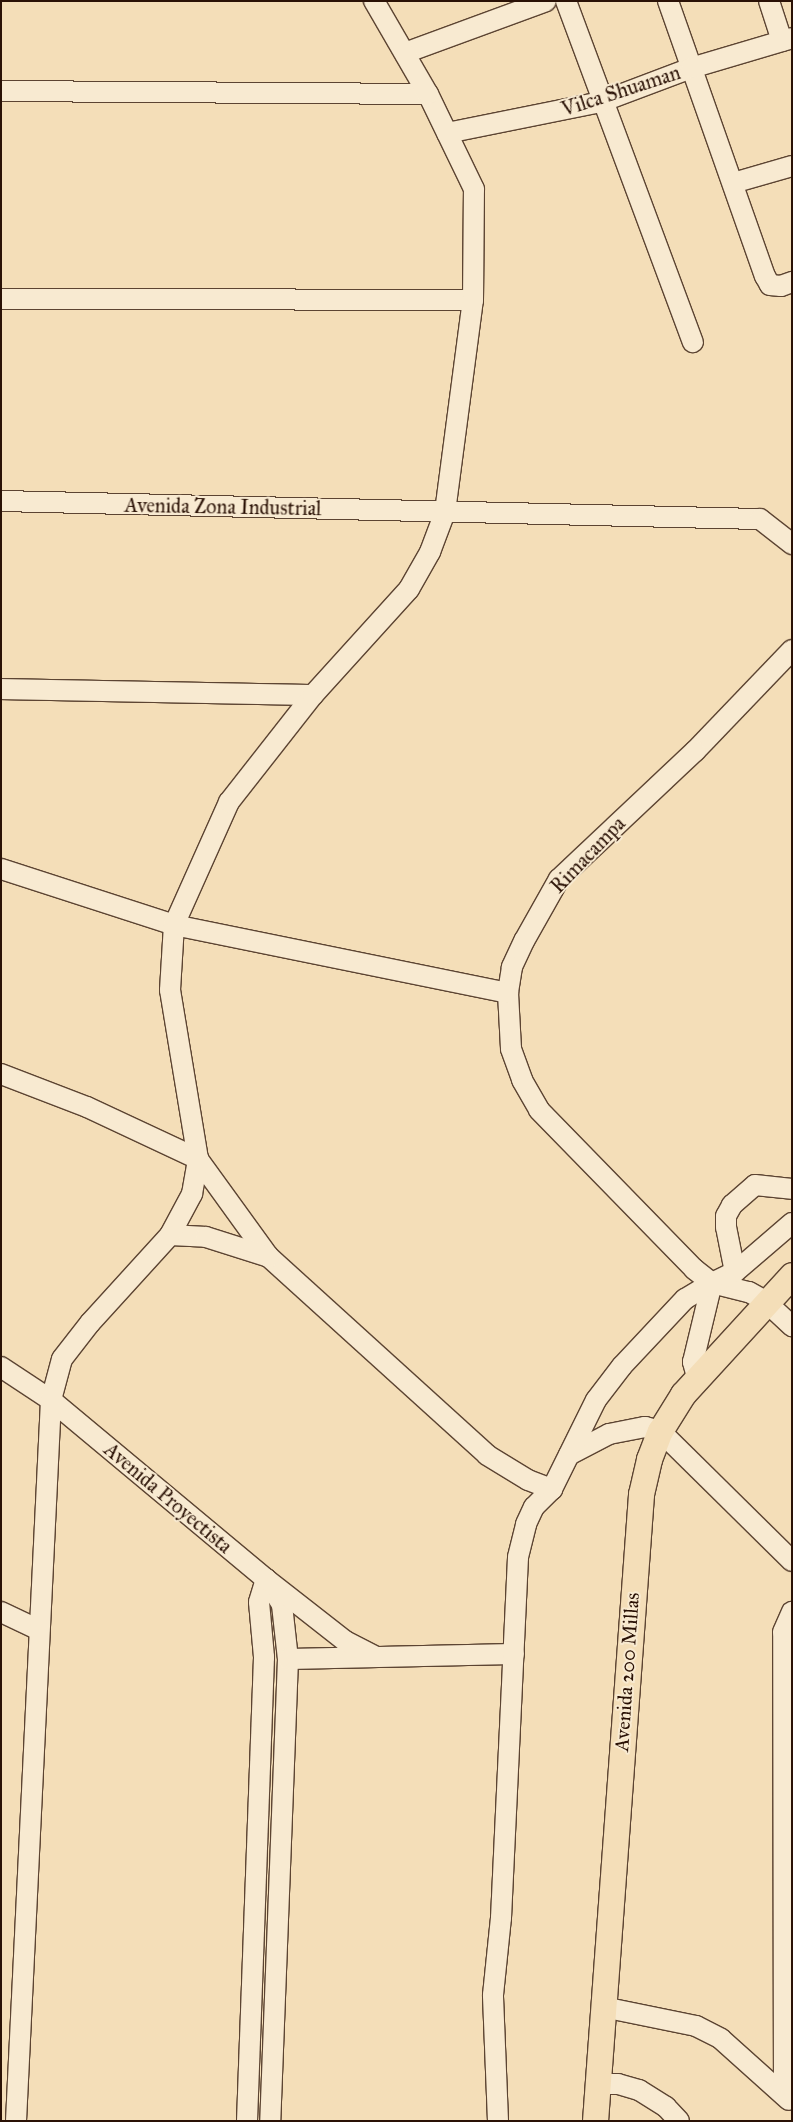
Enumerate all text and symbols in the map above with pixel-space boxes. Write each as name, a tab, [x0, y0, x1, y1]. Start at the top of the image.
street label: Vilca Shuaman	[559, 60, 683, 122]
street label: Avenida Zona Industrial	[124, 493, 322, 521]
street label: Rimacampa	[546, 812, 630, 898]
street label: Avenida Proyectista	[99, 1438, 237, 1558]
street label: Avenida 200 Millas	[609, 1592, 645, 1752]

